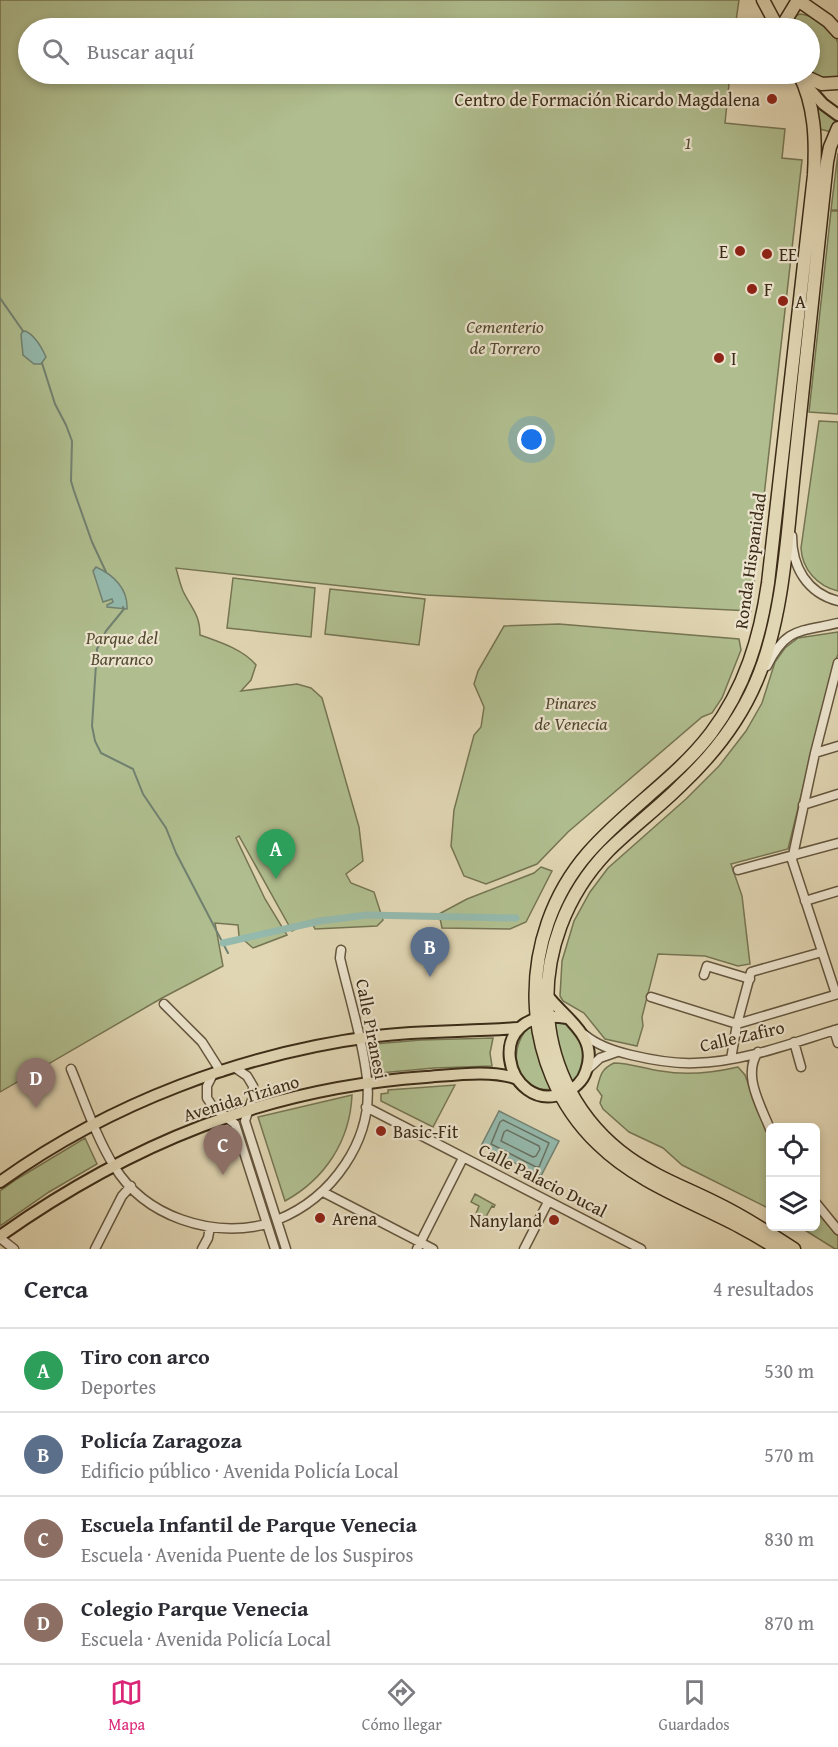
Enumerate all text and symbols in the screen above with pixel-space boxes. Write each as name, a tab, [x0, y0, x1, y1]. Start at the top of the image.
search box	[18, 18, 820, 84]
icon: search	[39, 35, 72, 68]
text: Buscar aquí	[87, 35, 194, 67]
place label: Centro de Formación Ricardo Magdalena	[454, 86, 760, 113]
marker: Centro de Formación Ricardo Magdalena	[765, 92, 779, 106]
park label: 1	[684, 129, 692, 156]
place label: E	[719, 238, 728, 265]
place label: EE	[779, 241, 797, 268]
marker: E	[733, 244, 747, 258]
marker: EE	[760, 247, 774, 261]
place label: F	[764, 276, 773, 303]
marker: F	[745, 282, 759, 296]
place label: A	[795, 288, 806, 315]
marker: A	[776, 294, 790, 308]
park label: Cementerio de Torrero	[466, 313, 544, 361]
place label: I	[731, 345, 737, 372]
marker: I	[712, 351, 726, 365]
your location	[517, 425, 546, 454]
street label: Ronda Hispanidad	[727, 491, 773, 631]
park label: Parque del Barranco	[85, 624, 159, 672]
park label: Pinares de Venecia	[534, 689, 608, 737]
pin: A	[256, 830, 296, 879]
pin: B	[410, 928, 450, 977]
street label: Calle Piranesi	[349, 976, 395, 1082]
street label: Calle Zafiro	[697, 1013, 787, 1059]
pin: D	[16, 1058, 56, 1108]
street label: Avenida Tiziano	[180, 1068, 302, 1128]
place label: Basic-Fit	[393, 1118, 459, 1145]
map controls	[766, 1123, 820, 1231]
button: locate	[766, 1123, 820, 1177]
marker: Basic-Fit	[374, 1124, 388, 1138]
pin: C	[204, 1126, 242, 1175]
street label: Calle Palacio Ducal	[474, 1136, 612, 1224]
button: layers	[766, 1177, 820, 1231]
place label: Arena	[332, 1205, 378, 1232]
place label: Nanyland	[469, 1207, 542, 1234]
marker: Arena	[313, 1211, 327, 1225]
marker: Nanyland	[547, 1213, 561, 1227]
text: Cerca	[24, 1269, 88, 1308]
text: 4 resultados	[713, 1274, 814, 1303]
text: Tiro con arco	[81, 1340, 210, 1372]
text: A	[37, 1356, 50, 1385]
text: 530 m	[764, 1356, 814, 1385]
text: Deportes	[81, 1372, 156, 1401]
text: Policía Zaragoza	[81, 1424, 242, 1456]
text: B	[37, 1440, 50, 1469]
text: 570 m	[764, 1440, 814, 1469]
text: Edificio público · Avenida Policía Local	[81, 1456, 399, 1485]
text: Escuela Infantil de Parque Venecia	[81, 1508, 417, 1540]
text: C	[38, 1524, 49, 1553]
text: 830 m	[764, 1524, 814, 1553]
text: Escuela · Avenida Puente de los Suspiros	[81, 1540, 413, 1569]
text: Colegio Parque Venecia	[81, 1592, 308, 1624]
text: D	[37, 1608, 50, 1637]
text: 870 m	[764, 1608, 814, 1637]
text: Escuela · Avenida Policía Local	[81, 1624, 331, 1653]
tab: Mapa	[108, 1676, 145, 1736]
tab: Cómo llegar	[362, 1676, 442, 1736]
tab: Guardados	[658, 1676, 730, 1736]

